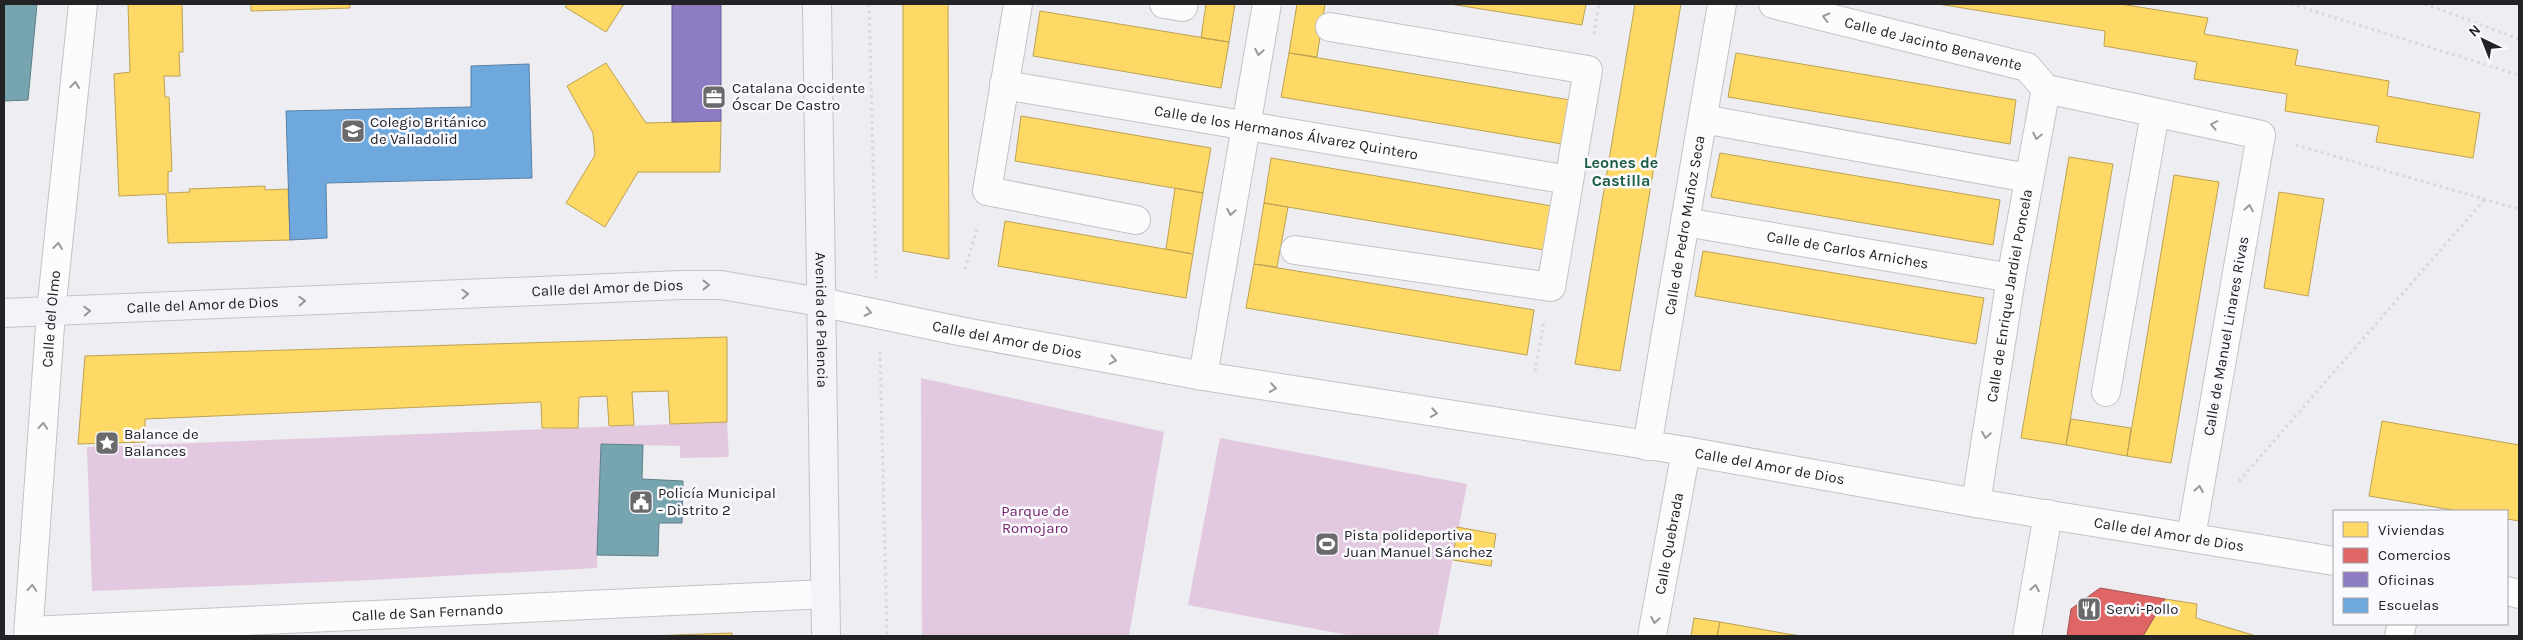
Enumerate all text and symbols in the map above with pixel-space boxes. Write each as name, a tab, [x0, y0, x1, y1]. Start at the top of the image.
one-way arrow	[1822, 12, 1831, 23]
street label: Calle de Jacinto Benavente	[1842, 13, 2024, 74]
north arrow	[2458, 15, 2508, 65]
text: N	[2465, 21, 2484, 41]
one-way arrow	[1254, 47, 1264, 56]
place label: Catalana Occidente Óscar De Castro	[732, 79, 865, 114]
one-way arrow	[69, 80, 80, 88]
office icon: Catalana Occidente Óscar De Castro	[701, 84, 727, 110]
street label: Calle de los Hermanos Álvarez Quintero	[1153, 101, 1419, 163]
place label: Colegio Británico de Valladolid	[370, 113, 487, 148]
school or university icon: Colegio Británico de Valladolid	[340, 118, 366, 144]
one-way arrow	[2209, 121, 2218, 131]
one-way arrow	[2032, 132, 2042, 141]
street label: Calle de Pedro Muñoz Seca	[1660, 134, 1709, 316]
district label: Leones de Castilla	[1584, 153, 1658, 190]
street label: Calle de Enrique Jardiel Poncela	[1983, 188, 2036, 404]
one-way arrow	[2243, 204, 2253, 212]
one-way arrow	[1227, 208, 1237, 216]
street label: Calle de Carlos Arniches	[1765, 227, 1930, 273]
street label: Calle de Manuel Linares Rivas	[2200, 235, 2252, 437]
one-way arrow	[52, 242, 63, 250]
street label: Avenida de Palencia	[812, 252, 831, 388]
street label: Calle del Olmo	[38, 269, 64, 368]
street label: Calle del Amor de Dios	[531, 276, 684, 300]
one-way arrow	[702, 280, 710, 290]
one-way arrow	[461, 289, 469, 299]
street label: Calle del Amor de Dios	[127, 293, 279, 317]
one-way arrow	[299, 296, 307, 307]
one-way arrow	[84, 305, 92, 316]
one-way arrow	[863, 306, 872, 317]
street label: Calle del Amor de Dios	[931, 317, 1084, 363]
one-way arrow	[1109, 354, 1117, 364]
one-way arrow	[1269, 382, 1277, 392]
one-way arrow	[1430, 407, 1438, 418]
one-way arrow	[37, 421, 48, 429]
place label: Balance de Balances	[124, 425, 199, 460]
place icon: Balance de Balances	[94, 430, 120, 456]
one-way arrow	[1982, 430, 1992, 439]
street label: Calle del Amor de Dios	[1693, 444, 1846, 488]
place label: Policía Municipal - Distrito 2	[658, 484, 776, 519]
one-way arrow	[2194, 484, 2204, 493]
public building icon: Policía Municipal - Distrito 2	[628, 489, 654, 515]
street label: Calle Quebrada	[1651, 491, 1687, 596]
park label: Parque de Romojaro	[1001, 502, 1069, 537]
legend	[2333, 510, 2508, 625]
street label: Calle del Amor de Dios	[2092, 513, 2245, 555]
text: Viviendas	[2378, 521, 2445, 539]
place label: Pista polideportiva Juan Manuel Sánchez	[1344, 526, 1493, 561]
sports icon: Pista polideportiva Juan Manuel Sánchez	[1314, 531, 1340, 557]
text: Comercios	[2378, 546, 2451, 564]
text: Oficinas	[2378, 571, 2435, 589]
one-way arrow	[26, 583, 37, 591]
one-way arrow	[2029, 584, 2039, 593]
restaurant icon: Servi-Pollo	[2076, 596, 2102, 622]
text: Escuelas	[2378, 596, 2439, 614]
street label: Calle de San Fernando	[352, 600, 504, 625]
place label: Servi-Pollo	[2106, 600, 2179, 618]
one-way arrow	[1650, 615, 1660, 624]

